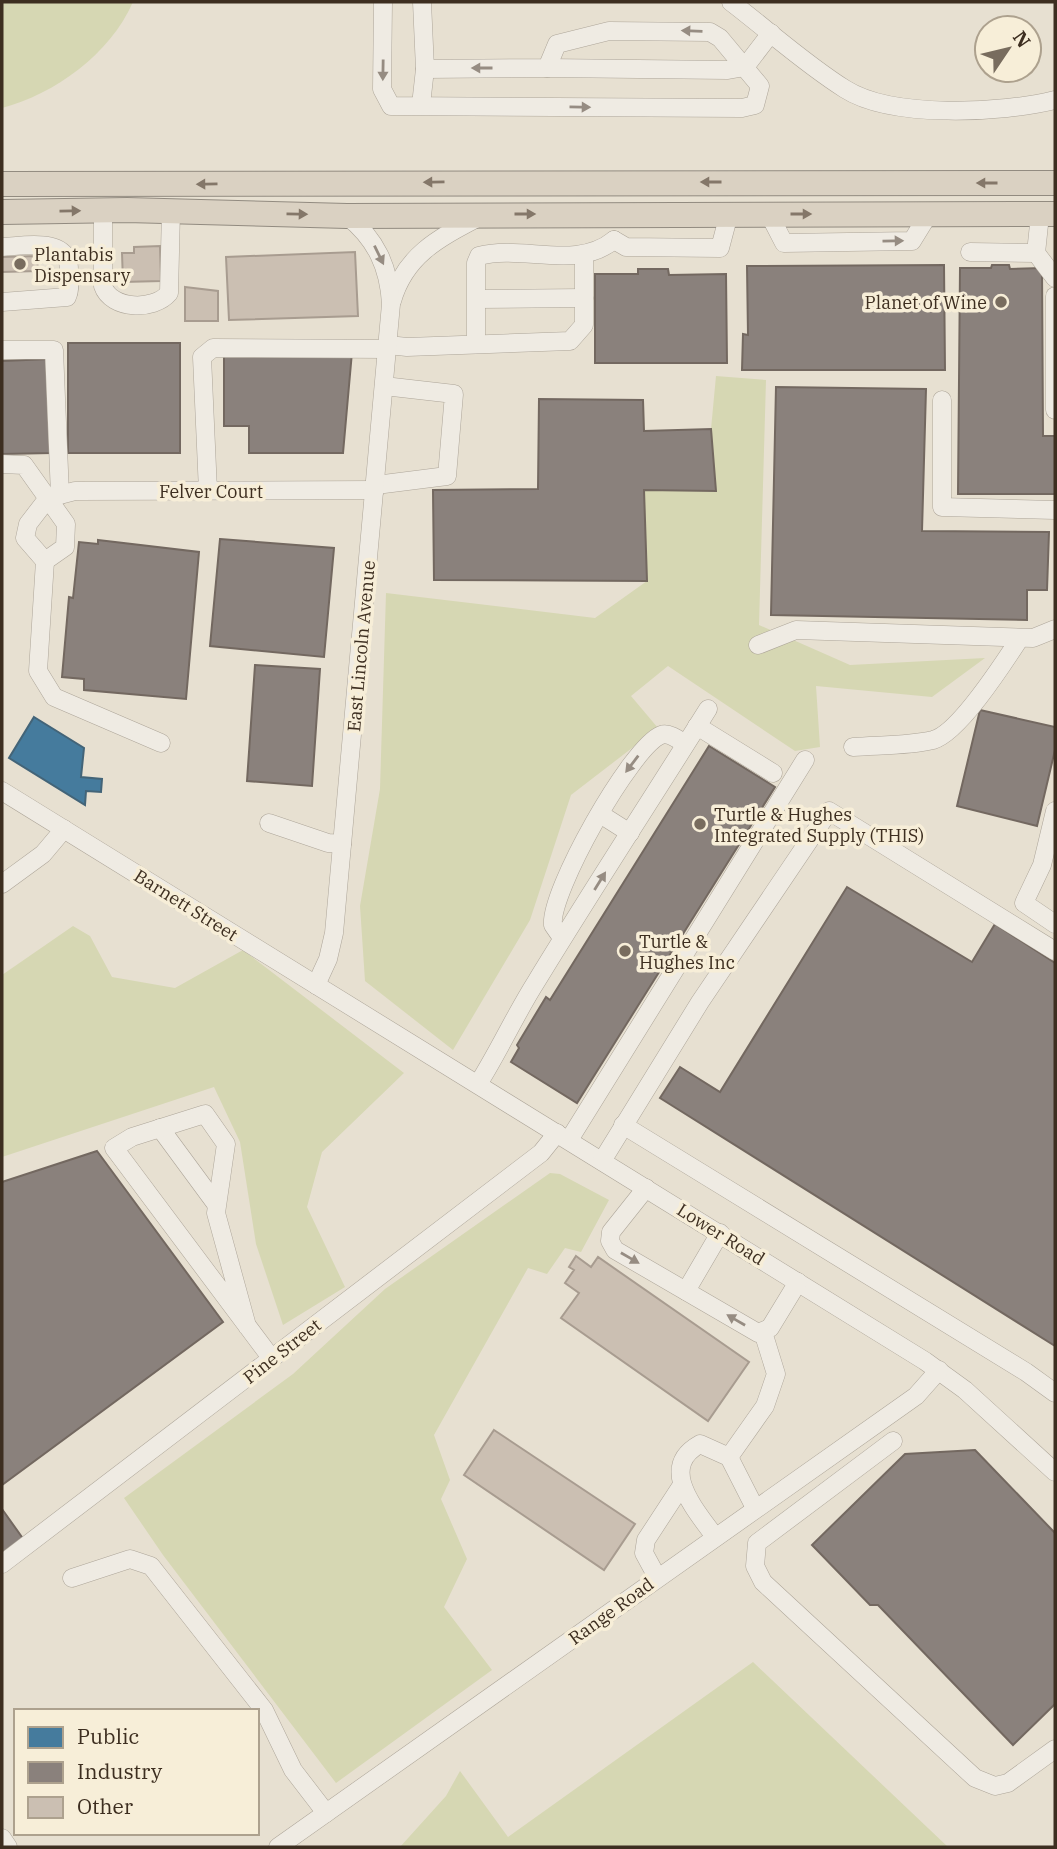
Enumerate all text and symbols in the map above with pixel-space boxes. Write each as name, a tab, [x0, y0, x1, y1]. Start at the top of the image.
north arrow	[973, 14, 1043, 84]
one-way arrow	[680, 26, 702, 37]
text: N	[1008, 26, 1036, 52]
one-way arrow	[377, 59, 388, 81]
one-way arrow	[470, 62, 492, 74]
one-way arrow	[570, 101, 592, 113]
one-way arrow	[423, 176, 445, 188]
one-way arrow	[699, 176, 721, 188]
one-way arrow	[976, 177, 998, 189]
one-way arrow	[195, 178, 217, 190]
one-way arrow	[59, 205, 81, 217]
one-way arrow	[514, 208, 536, 220]
one-way arrow	[791, 208, 813, 220]
one-way arrow	[287, 209, 309, 220]
one-way arrow	[883, 235, 905, 247]
place label: Plantabis Dispensary	[34, 243, 131, 287]
one-way arrow	[373, 245, 385, 265]
marker: Plantabis Dispensary	[12, 256, 28, 272]
place label: Planet of Wine	[864, 291, 987, 314]
marker: Planet of Wine	[993, 294, 1009, 310]
street label: Felver Court	[159, 480, 263, 503]
street label: East Lincoln Avenue	[342, 559, 380, 733]
one-way arrow	[626, 755, 640, 773]
place label: Turtle & Hughes Integrated Supply (THIS)	[714, 803, 924, 847]
marker: Turtle & Hughes Integrated Supply (THIS)	[692, 816, 708, 832]
street label: Barnett Street	[130, 864, 242, 946]
one-way arrow	[593, 872, 606, 891]
place label: Turtle & Hughes Inc	[639, 930, 735, 974]
marker: Turtle & Hughes Inc	[617, 943, 633, 959]
street label: Lower Road	[673, 1198, 769, 1270]
one-way arrow	[620, 1252, 639, 1264]
street label: Pine Street	[238, 1313, 326, 1389]
one-way arrow	[727, 1314, 746, 1326]
street label: Range Road	[564, 1572, 658, 1650]
legend	[14, 1709, 259, 1835]
text: Public	[77, 1722, 139, 1750]
text: Industry	[77, 1757, 163, 1785]
text: Other	[77, 1792, 134, 1820]

